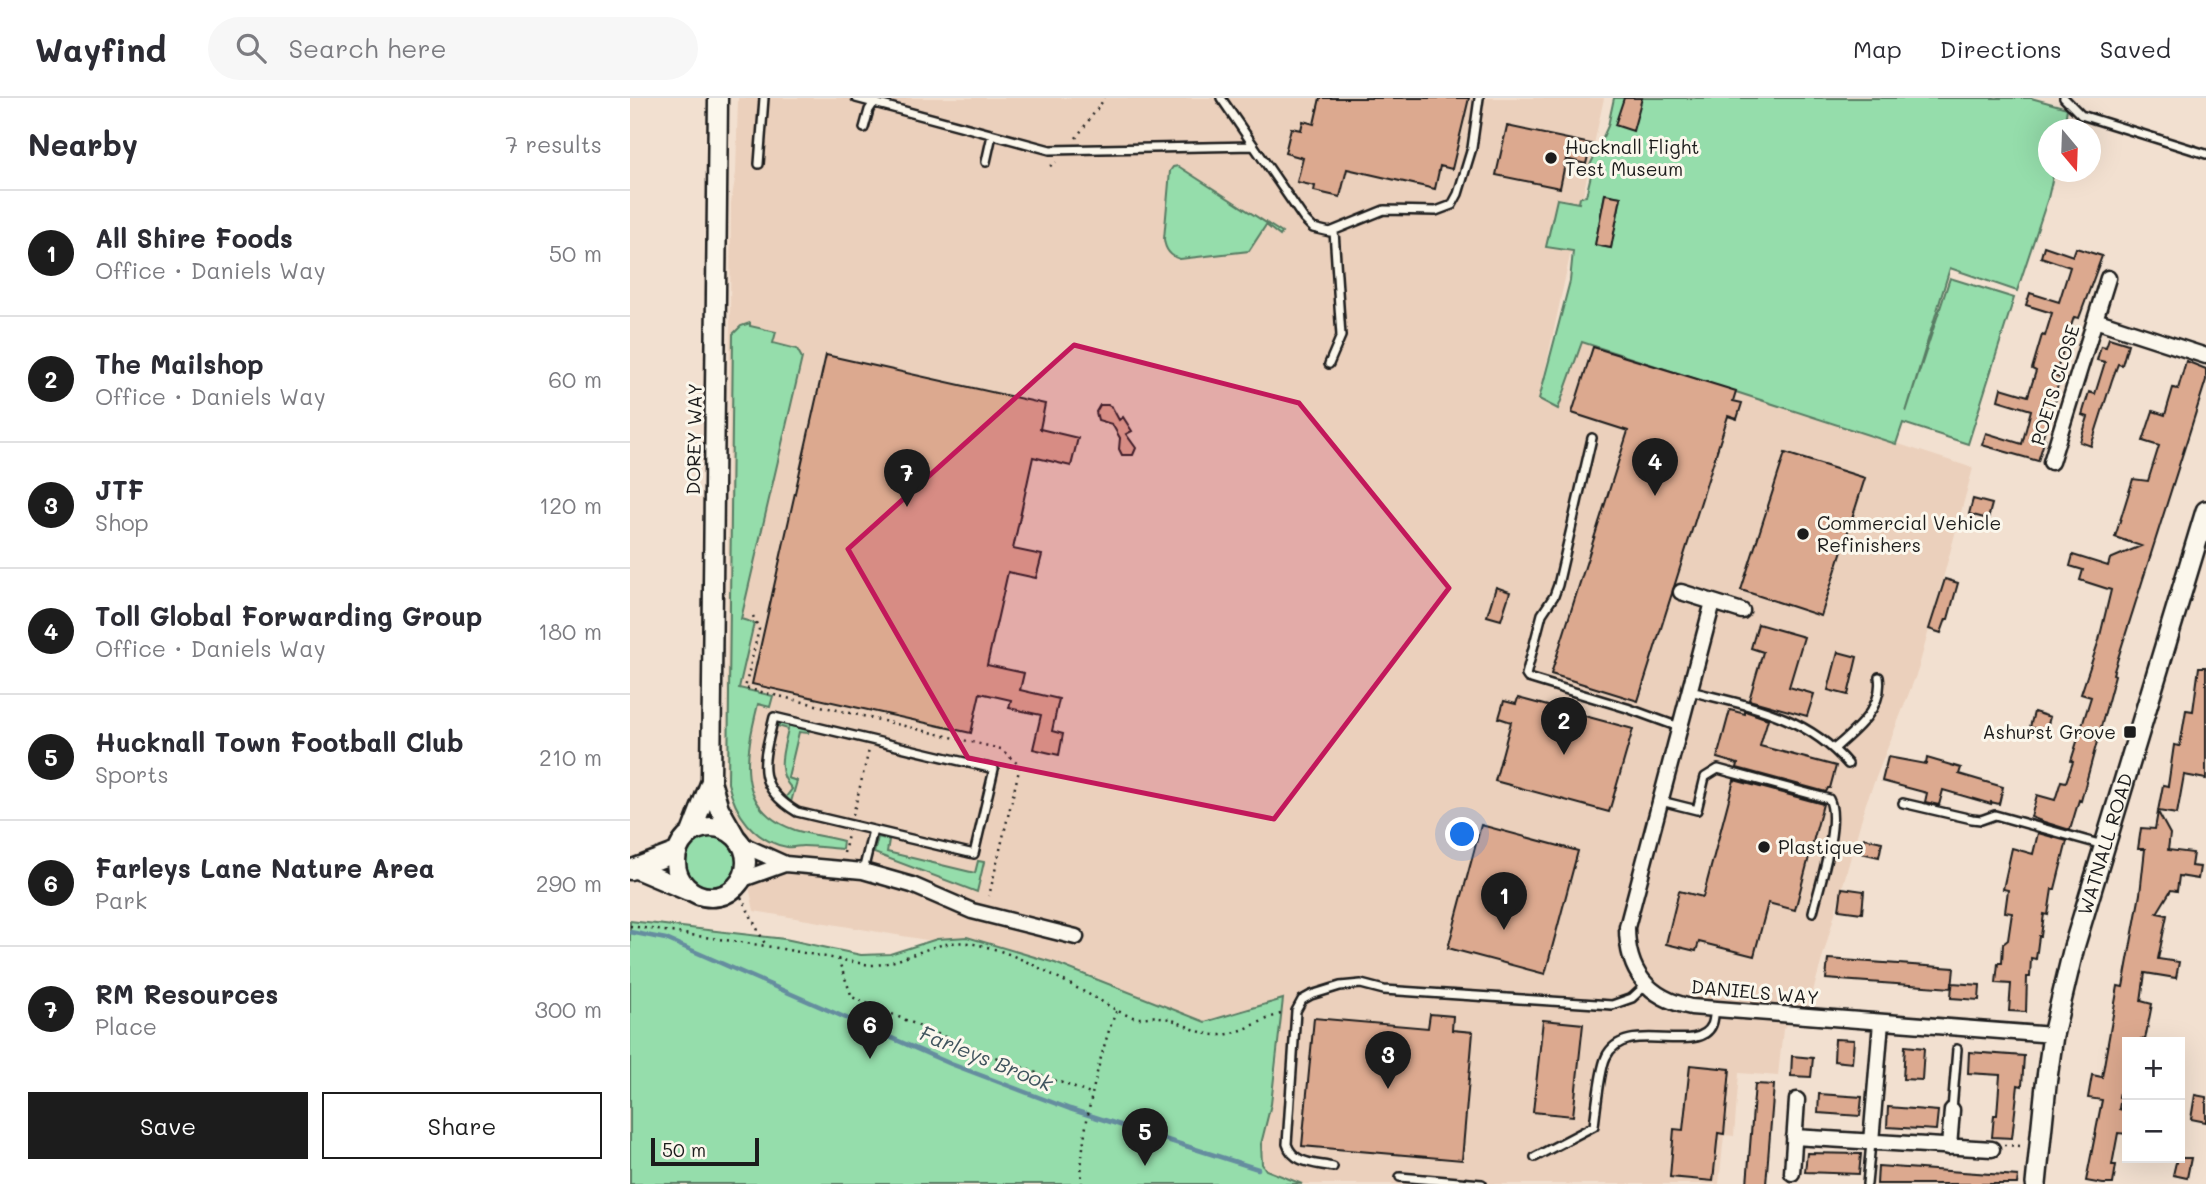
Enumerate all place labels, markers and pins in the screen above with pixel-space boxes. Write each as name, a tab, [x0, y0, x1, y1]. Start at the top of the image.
place label: Hucknall Flight Test Museum	[1565, 134, 1699, 181]
marker: Hucknall Flight Test Museum	[1543, 150, 1559, 166]
pin: 4	[1632, 438, 1678, 496]
pin: 7	[884, 449, 930, 507]
place label: Commercial Vehicle Refinishers	[1817, 510, 2001, 557]
marker: Commercial Vehicle Refinishers	[1795, 526, 1811, 542]
pin: 2	[1541, 697, 1587, 755]
place label: Ashurst Grove	[1983, 719, 2116, 744]
marker: Ashurst Grove	[2122, 724, 2138, 740]
place label: Plastique	[1778, 834, 1864, 859]
marker: Plastique	[1756, 839, 1772, 855]
pin: 1	[1481, 872, 1527, 930]
pin: 6	[847, 1001, 893, 1059]
pin: 3	[1365, 1031, 1411, 1089]
pin: 5	[1122, 1108, 1168, 1166]

